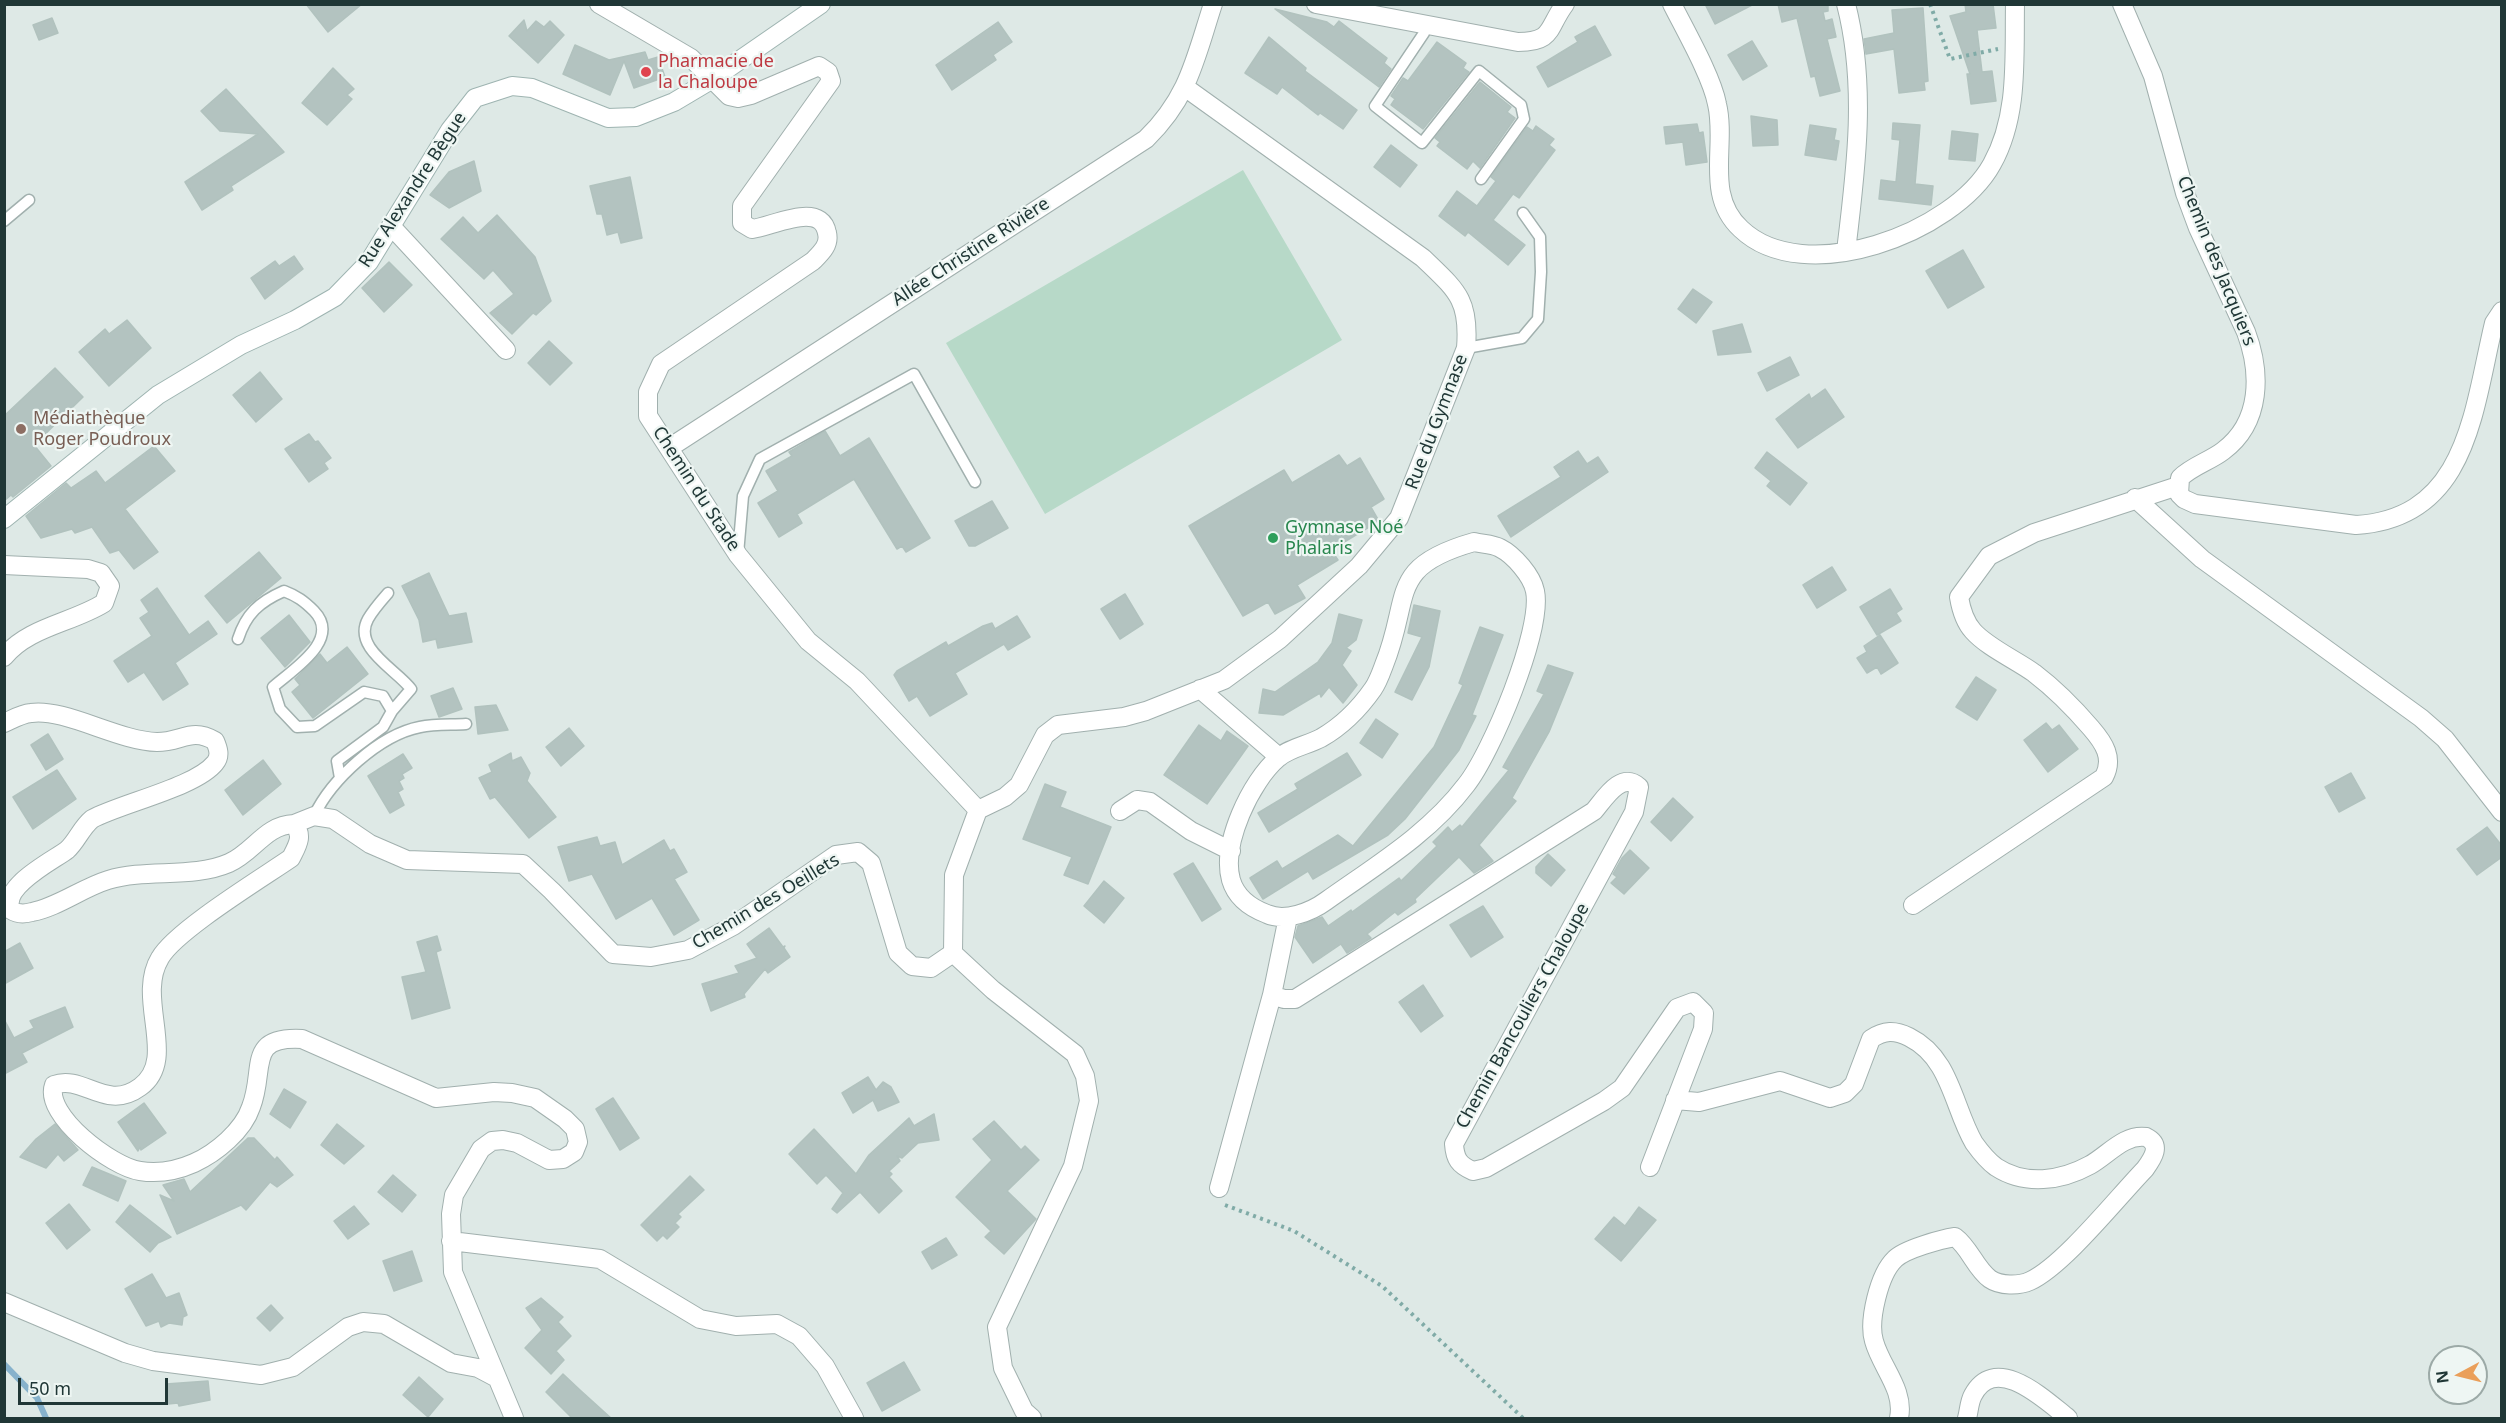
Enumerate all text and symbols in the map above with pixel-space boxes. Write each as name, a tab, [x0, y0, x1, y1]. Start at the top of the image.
place label: Pharmacie de la Chaloupe	[658, 51, 774, 94]
marker: Pharmacie de la Chaloupe	[639, 65, 653, 79]
street label: Rue Alexandre Bègue	[355, 108, 471, 272]
street label: Chemin des Jacquiers	[2172, 173, 2260, 349]
street label: Allée Christine Rivière	[888, 193, 1054, 311]
street label: Rue du Gymnase	[1401, 351, 1473, 493]
place label: Médiathèque Roger Poudroux	[33, 408, 171, 450]
marker: Médiathèque Roger Poudroux	[14, 422, 28, 436]
street label: Chemin du Stade	[648, 423, 744, 555]
place label: Gymnase Noé Phalaris	[1285, 517, 1404, 560]
marker: Gymnase Noé Phalaris	[1266, 531, 1280, 545]
street label: Chemin des Oeillets	[688, 850, 844, 954]
street label: Chemin Bancouliers Chaloupe	[1452, 900, 1594, 1132]
north arrow	[2428, 1345, 2488, 1405]
scale bar	[21, 1366, 171, 1404]
text: N	[2430, 1369, 2454, 1385]
text: 50 m	[29, 1376, 71, 1400]

